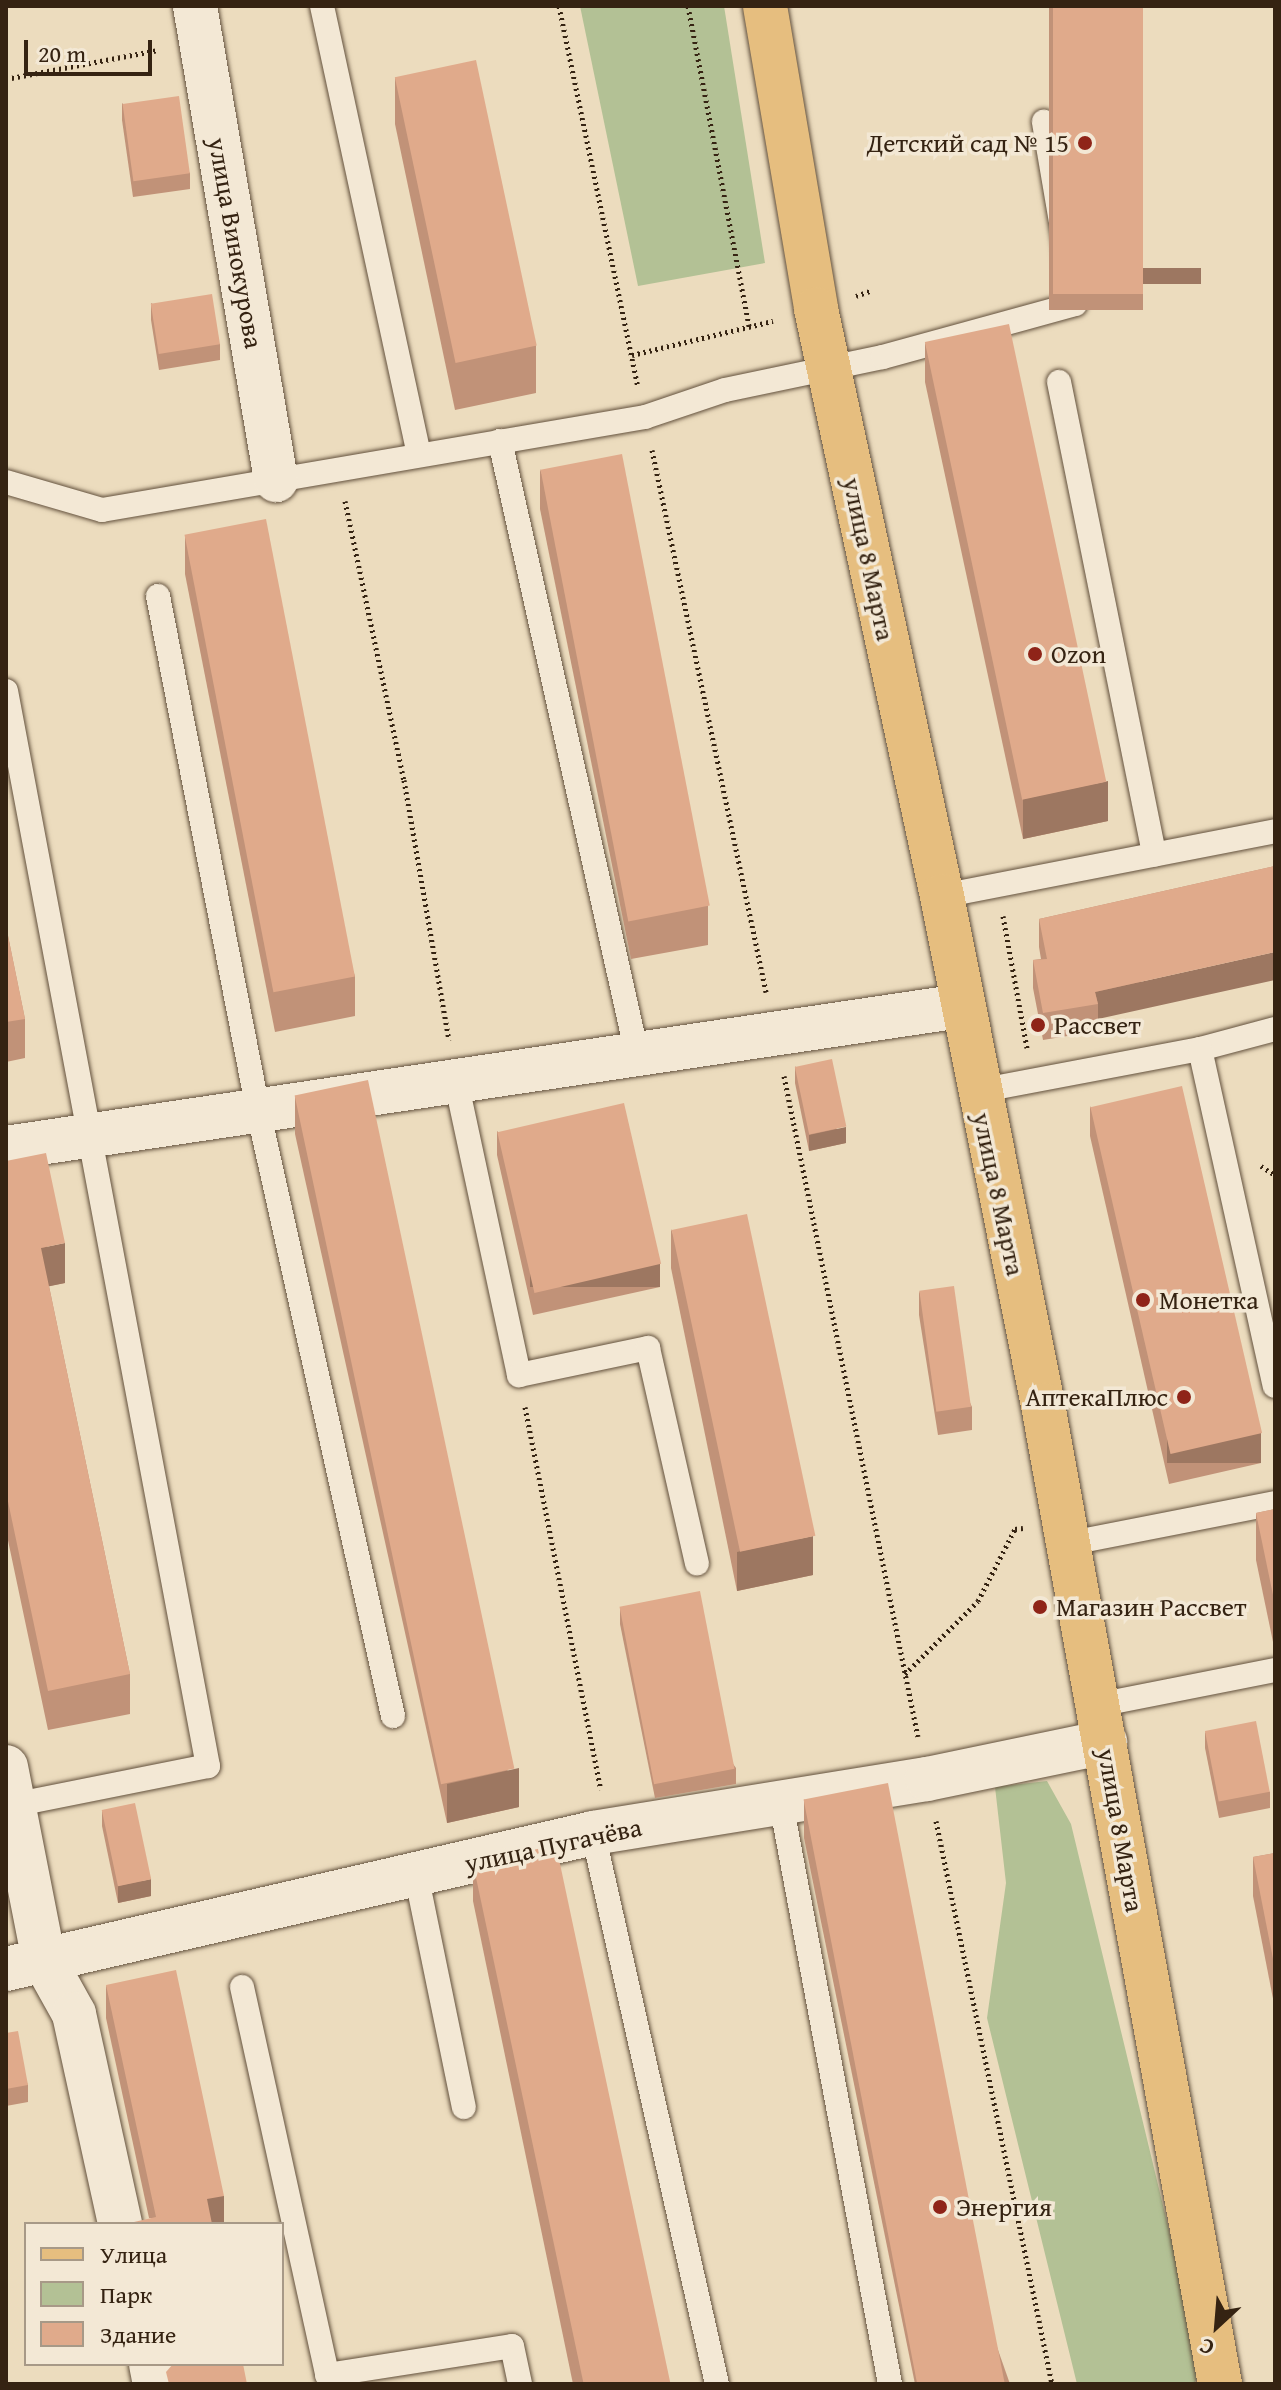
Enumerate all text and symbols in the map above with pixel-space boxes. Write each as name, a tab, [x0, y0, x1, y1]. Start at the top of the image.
scale bar	[28, 24, 156, 74]
text: 20 m	[38, 36, 86, 71]
place label: Детский сад № 15	[867, 127, 1069, 159]
marker: Детский сад № 15	[1076, 134, 1094, 152]
street label: улица Винокурова	[202, 135, 270, 351]
street label: улица 8 Марта	[836, 475, 902, 643]
place label: Ozon	[1051, 638, 1106, 670]
marker: Ozon	[1026, 645, 1044, 663]
place label: Рассвет	[1054, 1009, 1141, 1041]
marker: Рассвет	[1029, 1016, 1047, 1034]
street label: улица 8 Марта	[966, 1110, 1032, 1278]
place label: Монетка	[1159, 1284, 1259, 1316]
marker: Монетка	[1134, 1291, 1152, 1309]
place label: АптекаПлюс	[1025, 1381, 1168, 1413]
marker: АптекаПлюс	[1175, 1388, 1193, 1406]
place label: Магазин Рассвет	[1056, 1591, 1247, 1623]
marker: Магазин Рассвет	[1031, 1598, 1049, 1616]
street label: улица 8 Марта	[1091, 1746, 1151, 1914]
street label: улица Пугачёва	[462, 1811, 644, 1879]
place label: Энергия	[956, 2191, 1052, 2223]
marker: Энергия	[931, 2198, 949, 2216]
legend	[24, 2222, 284, 2366]
text: Улица	[100, 2237, 167, 2272]
text: Парк	[100, 2277, 152, 2312]
north arrow	[1177, 2286, 1257, 2366]
text: Здание	[100, 2317, 176, 2352]
text: С	[1194, 2330, 1219, 2365]

